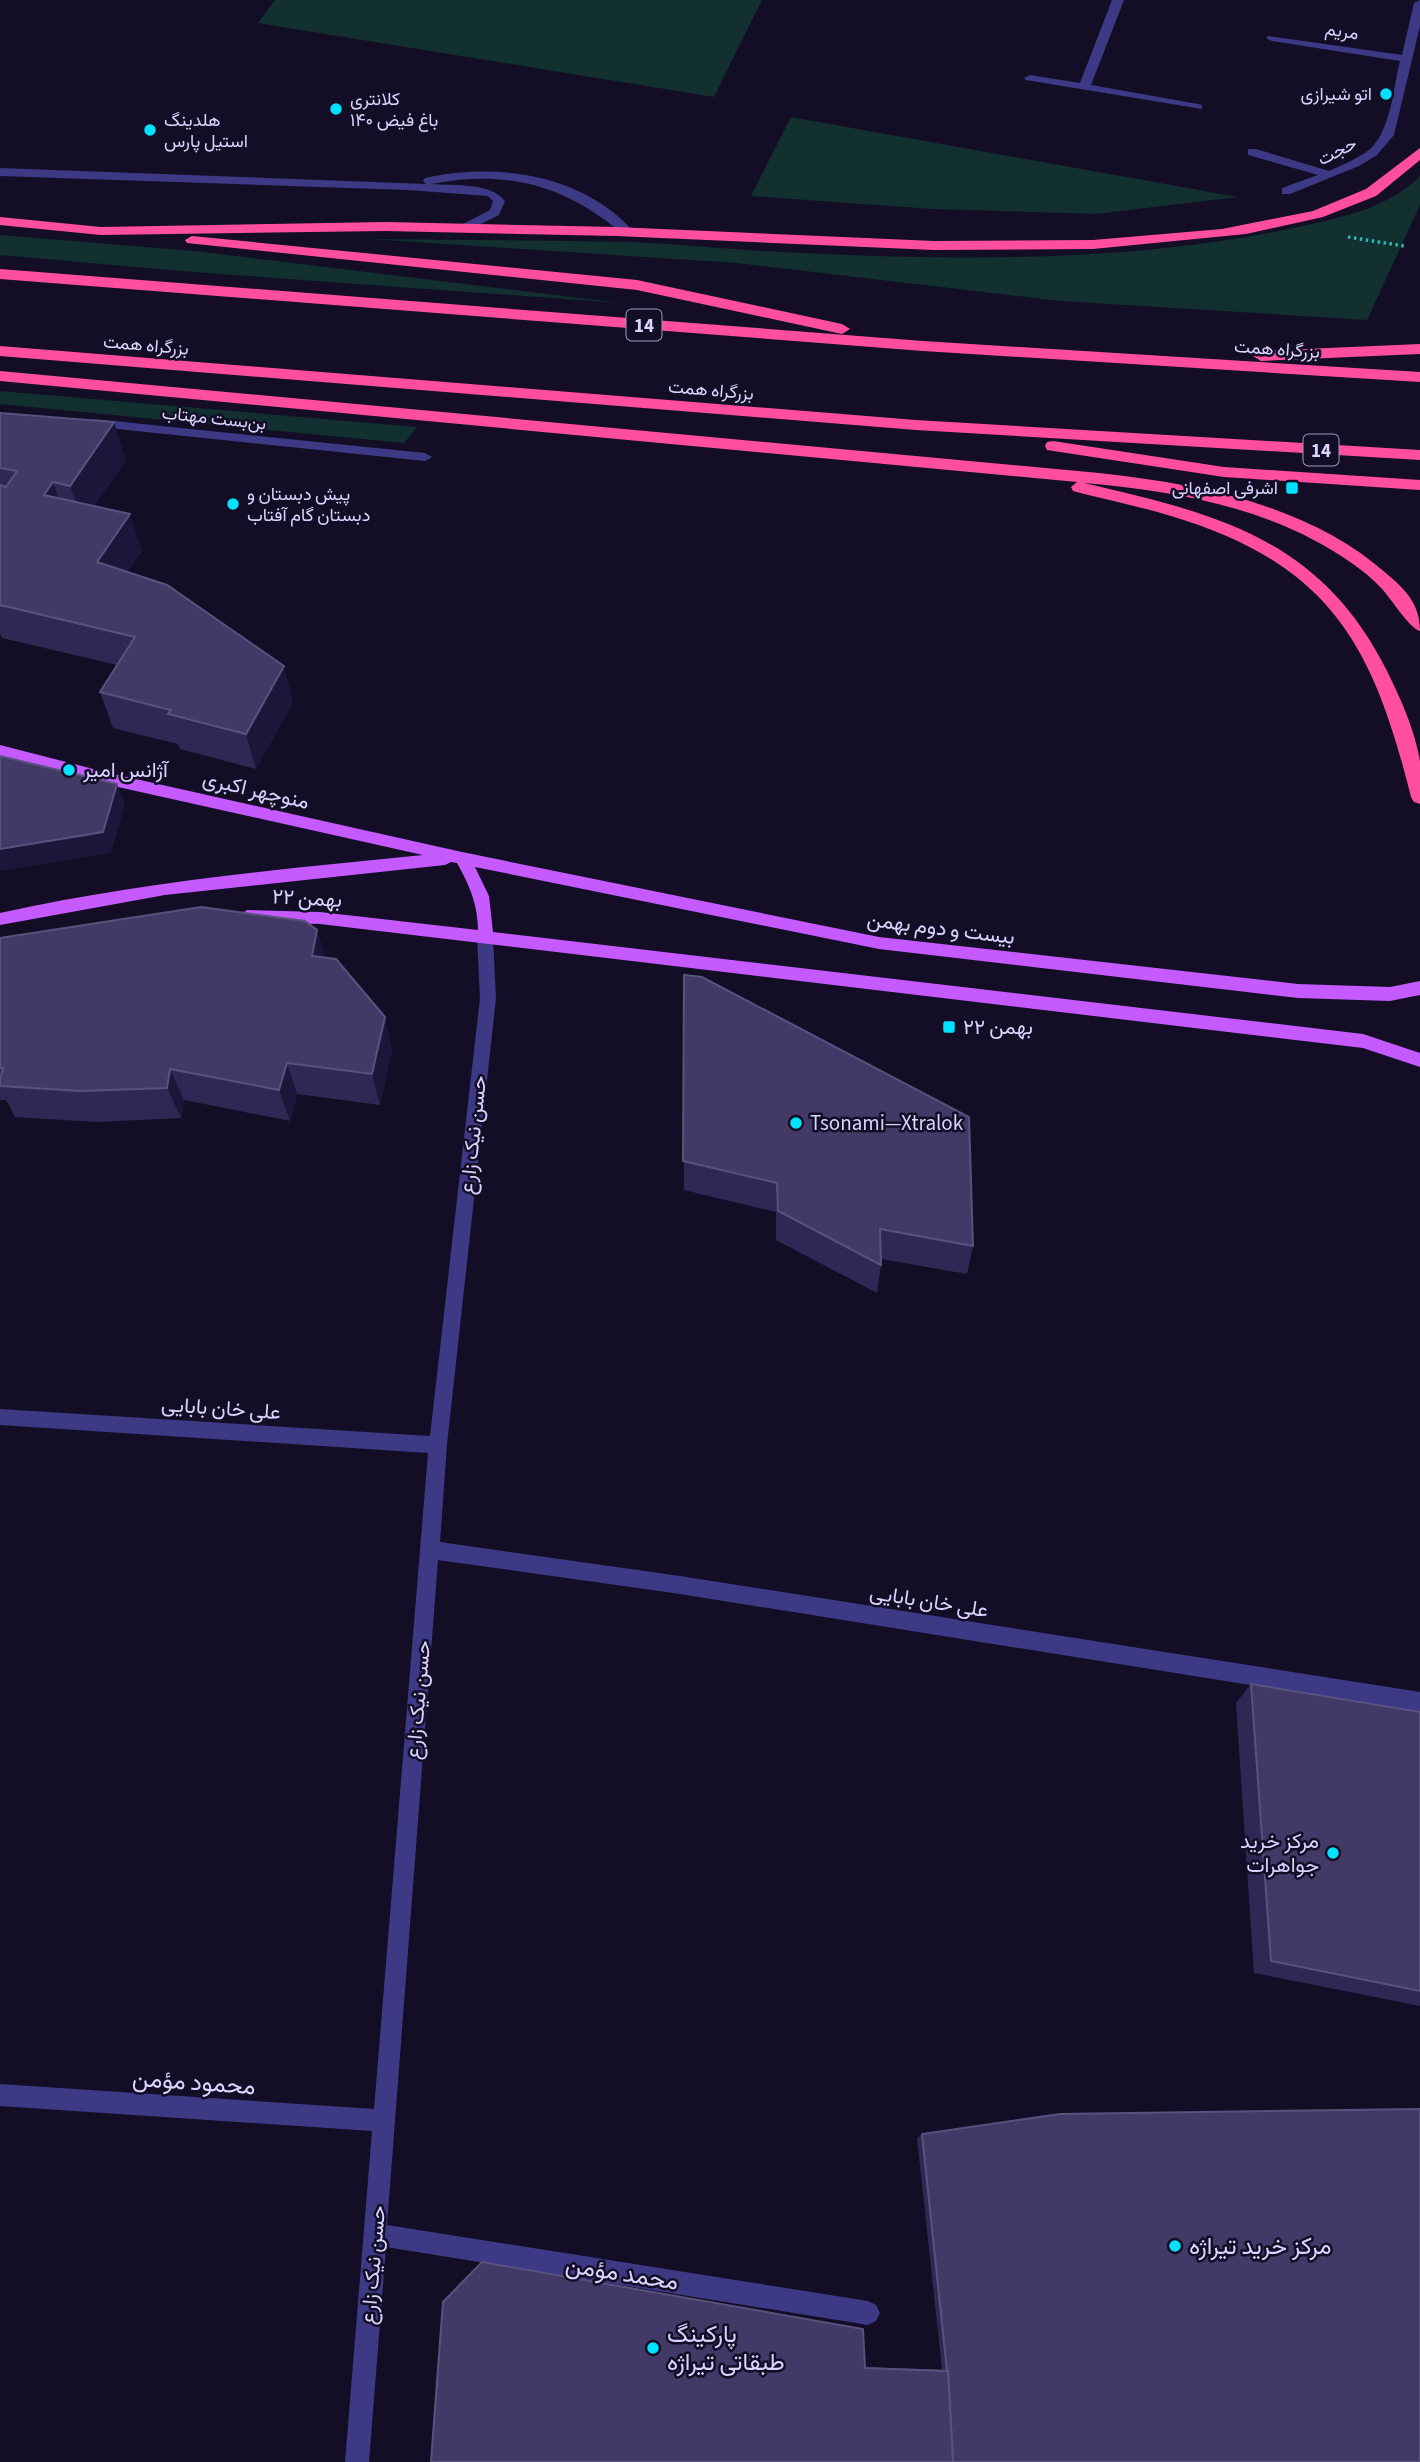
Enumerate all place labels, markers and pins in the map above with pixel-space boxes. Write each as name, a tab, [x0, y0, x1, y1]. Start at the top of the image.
place label: اتو شیرازی	[1301, 82, 1372, 107]
marker: اتو شیرازی	[1378, 86, 1394, 102]
place label: کلانتری ۱۴۰ باغ فیض	[350, 87, 438, 133]
marker: کلانتری ۱۴۰ باغ فیض	[328, 101, 344, 117]
place label: هلدینگ استیل پارس	[164, 108, 248, 154]
marker: هلدینگ استیل پارس	[142, 122, 158, 138]
place label: اشرفی اصفهانی	[1172, 476, 1278, 501]
marker: اشرفی اصفهانی	[1284, 480, 1300, 496]
place label: پیش دبستان و دبستان گام آفتاب	[247, 482, 370, 528]
marker: پیش دبستان و دبستان گام آفتاب	[225, 496, 241, 512]
place label: آژانس امیر	[82, 755, 170, 785]
marker: آژانس امیر	[61, 762, 77, 778]
place label: ۲۲ بهمن	[963, 1012, 1033, 1042]
marker: ۲۲ بهمن	[941, 1019, 957, 1035]
place label: Tsonami—Xtralok	[810, 1108, 964, 1138]
marker: Tsonami—Xtralok	[788, 1115, 804, 1131]
place label: مرکز خرید جواهرات	[1240, 1826, 1319, 1880]
marker: مرکز خرید جواهرات	[1325, 1845, 1341, 1861]
place label: مرکز خرید تیراژه	[1189, 2229, 1332, 2264]
marker: مرکز خرید تیراژه	[1167, 2238, 1183, 2254]
place label: پارکینگ طبقاتی تیراژه	[667, 2317, 785, 2380]
marker: پارکینگ طبقاتی تیراژه	[645, 2340, 661, 2356]

